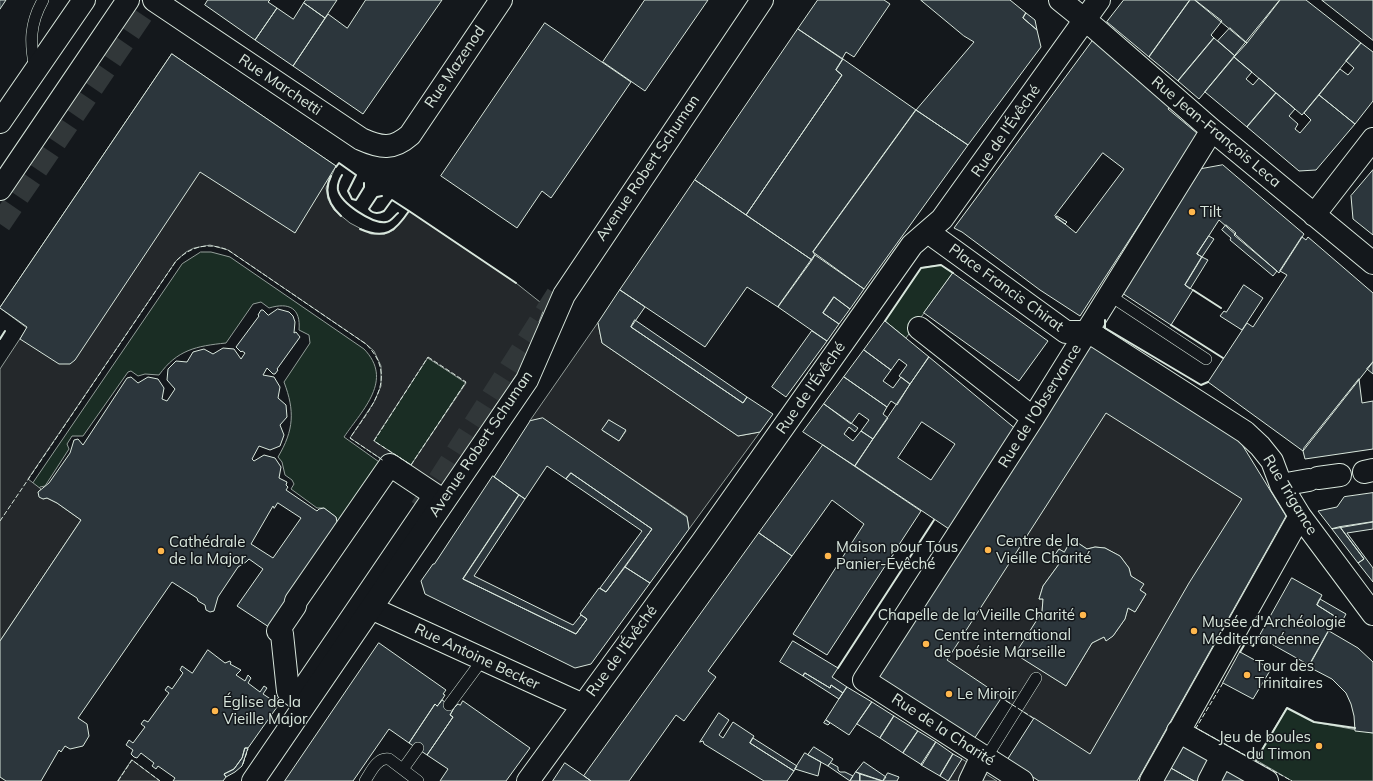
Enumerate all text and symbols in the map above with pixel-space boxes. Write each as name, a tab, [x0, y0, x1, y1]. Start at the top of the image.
street label: Rue Mazenod	[421, 23, 489, 111]
street label: Rue Marchetti	[235, 51, 325, 119]
street label: Rue Jean-François Leca	[1148, 73, 1284, 191]
street label: Rue de l'Évêché	[968, 82, 1044, 180]
street label: Avenue Robert Schuman	[592, 92, 704, 244]
place label: Tilt	[1200, 203, 1221, 221]
marker: Tilt	[1187, 207, 1197, 217]
street label: Place Francis Chirat	[945, 240, 1067, 336]
street label: Rue de l'Évêché	[773, 339, 849, 437]
street label: Rue de l'Observance	[995, 341, 1085, 471]
street label: Avenue Robert Schuman	[425, 368, 537, 520]
street label: Rue Trigance	[1259, 452, 1321, 538]
place label: Centre de la Vieille Charité	[996, 532, 1091, 567]
place label: Cathédrale de la Major	[169, 533, 246, 568]
place label: Maison pour Tous Panier-Évêché	[836, 538, 958, 573]
marker: Centre de la Vieille Charité	[983, 545, 993, 555]
marker: Cathédrale de la Major	[156, 546, 166, 556]
marker: Maison pour Tous Panier-Évêché	[823, 551, 833, 561]
street label: Rue de l'Évêché	[583, 602, 661, 700]
place label: Chapelle de la Vieille Charité	[878, 606, 1075, 624]
marker: Chapelle de la Vieille Charité	[1078, 610, 1088, 620]
place label: Musée d'Archéologie Méditerranéenne	[1202, 613, 1346, 648]
street label: Rue Antoine Becker	[412, 620, 542, 694]
place label: Centre international de poésie Marseille	[934, 626, 1071, 661]
marker: Musée d'Archéologie Méditerranéenne	[1189, 626, 1199, 636]
marker: Centre international de poésie Marseille	[921, 639, 931, 649]
place label: Tour des Trinitaires	[1255, 657, 1323, 692]
marker: Tour des Trinitaires	[1242, 670, 1252, 680]
place label: Le Miroir	[957, 685, 1017, 703]
marker: Le Miroir	[944, 689, 954, 699]
street label: Rue de la Charité	[888, 690, 998, 770]
place label: Église de la Vieille Major	[223, 693, 307, 728]
marker: Église de la Vieille Major	[210, 706, 220, 716]
place label: Jeu de boules du Timon	[1219, 728, 1311, 763]
marker: Jeu de boules du Timon	[1314, 741, 1324, 751]

